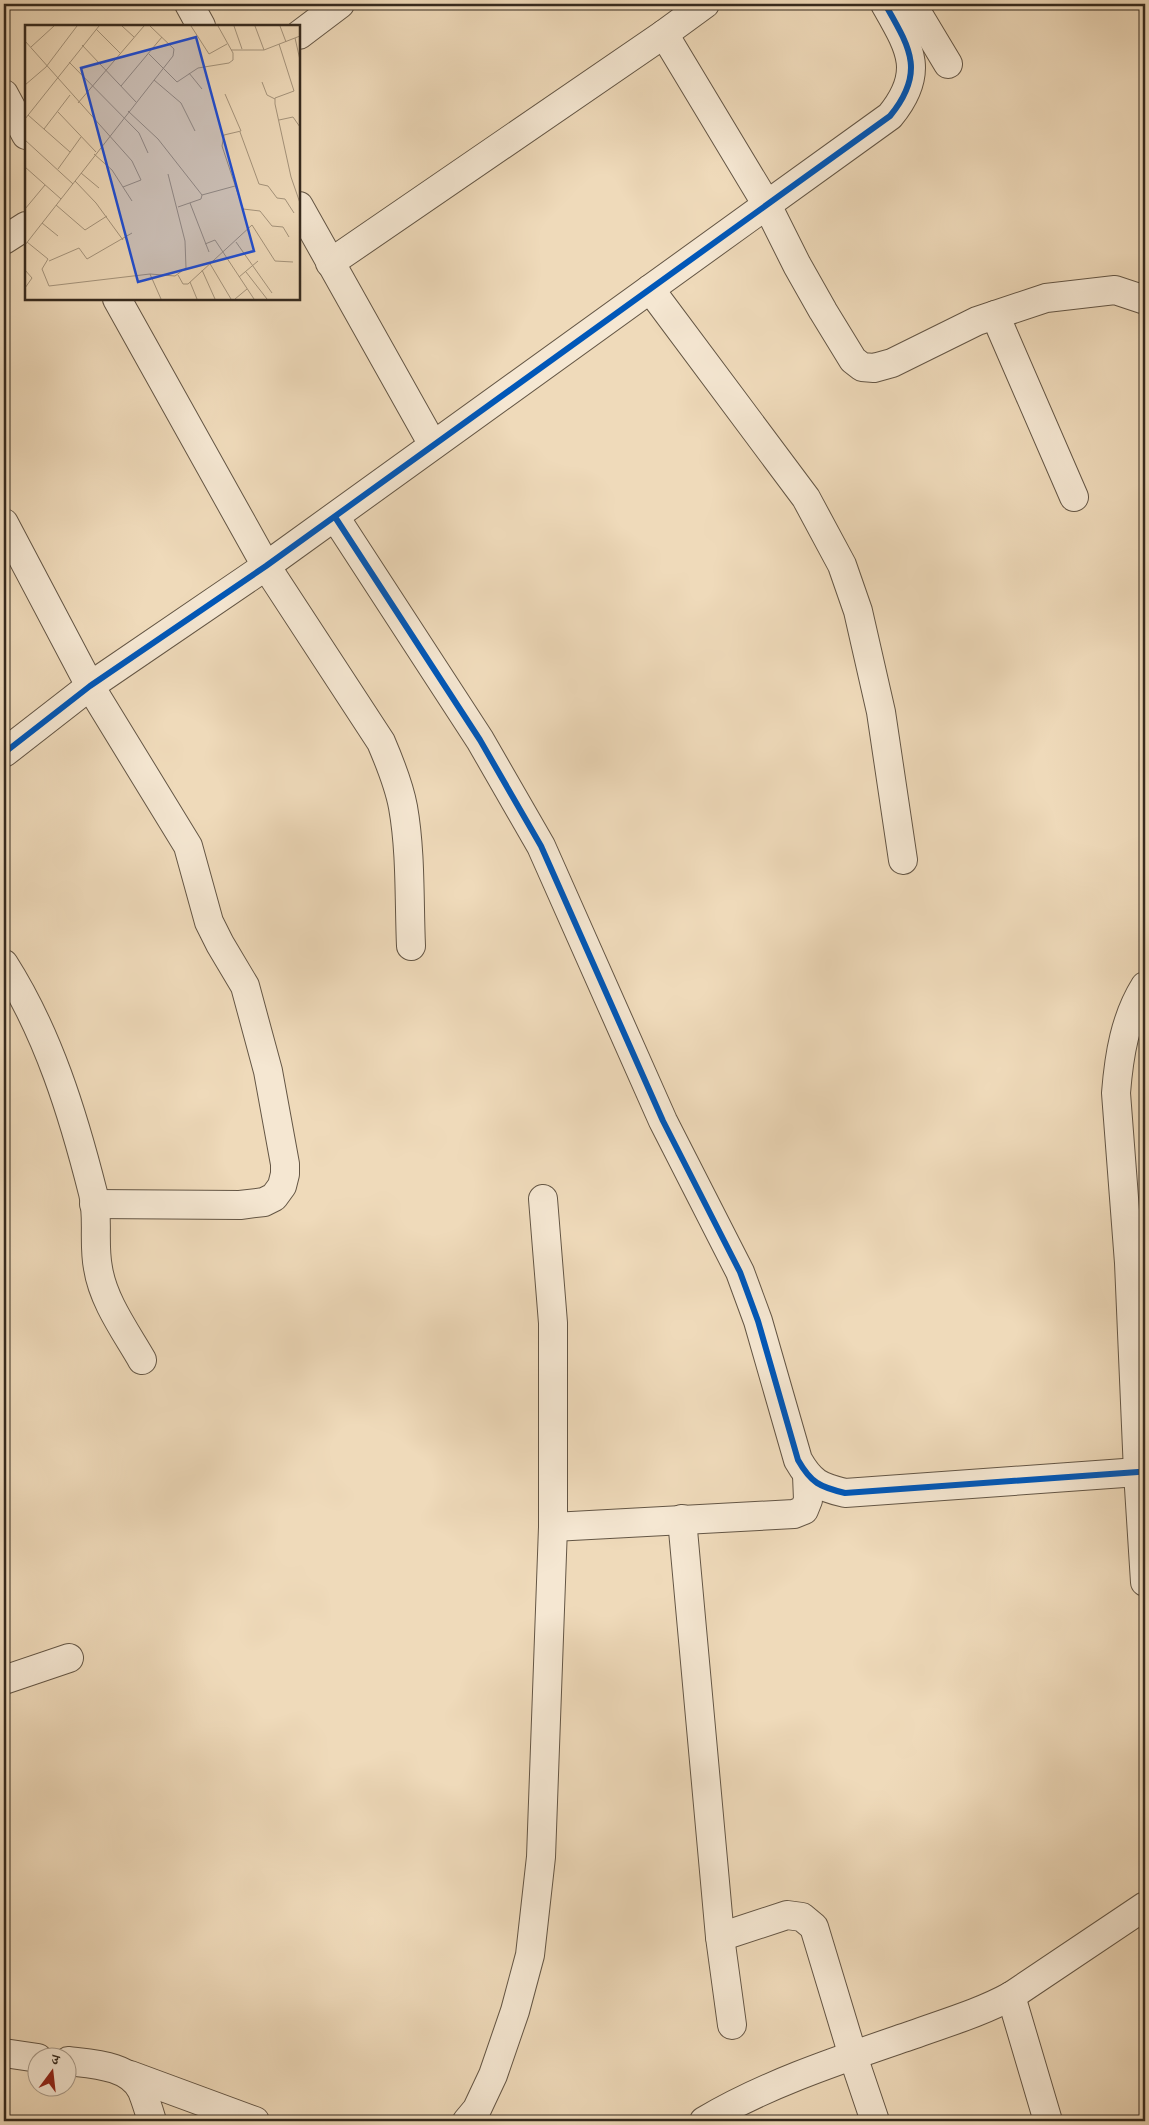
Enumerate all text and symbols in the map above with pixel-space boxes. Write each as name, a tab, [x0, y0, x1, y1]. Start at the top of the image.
inset map	[25, 25, 300, 300]
north arrow	[28, 2048, 78, 2098]
text: उ	[49, 2051, 62, 2069]

